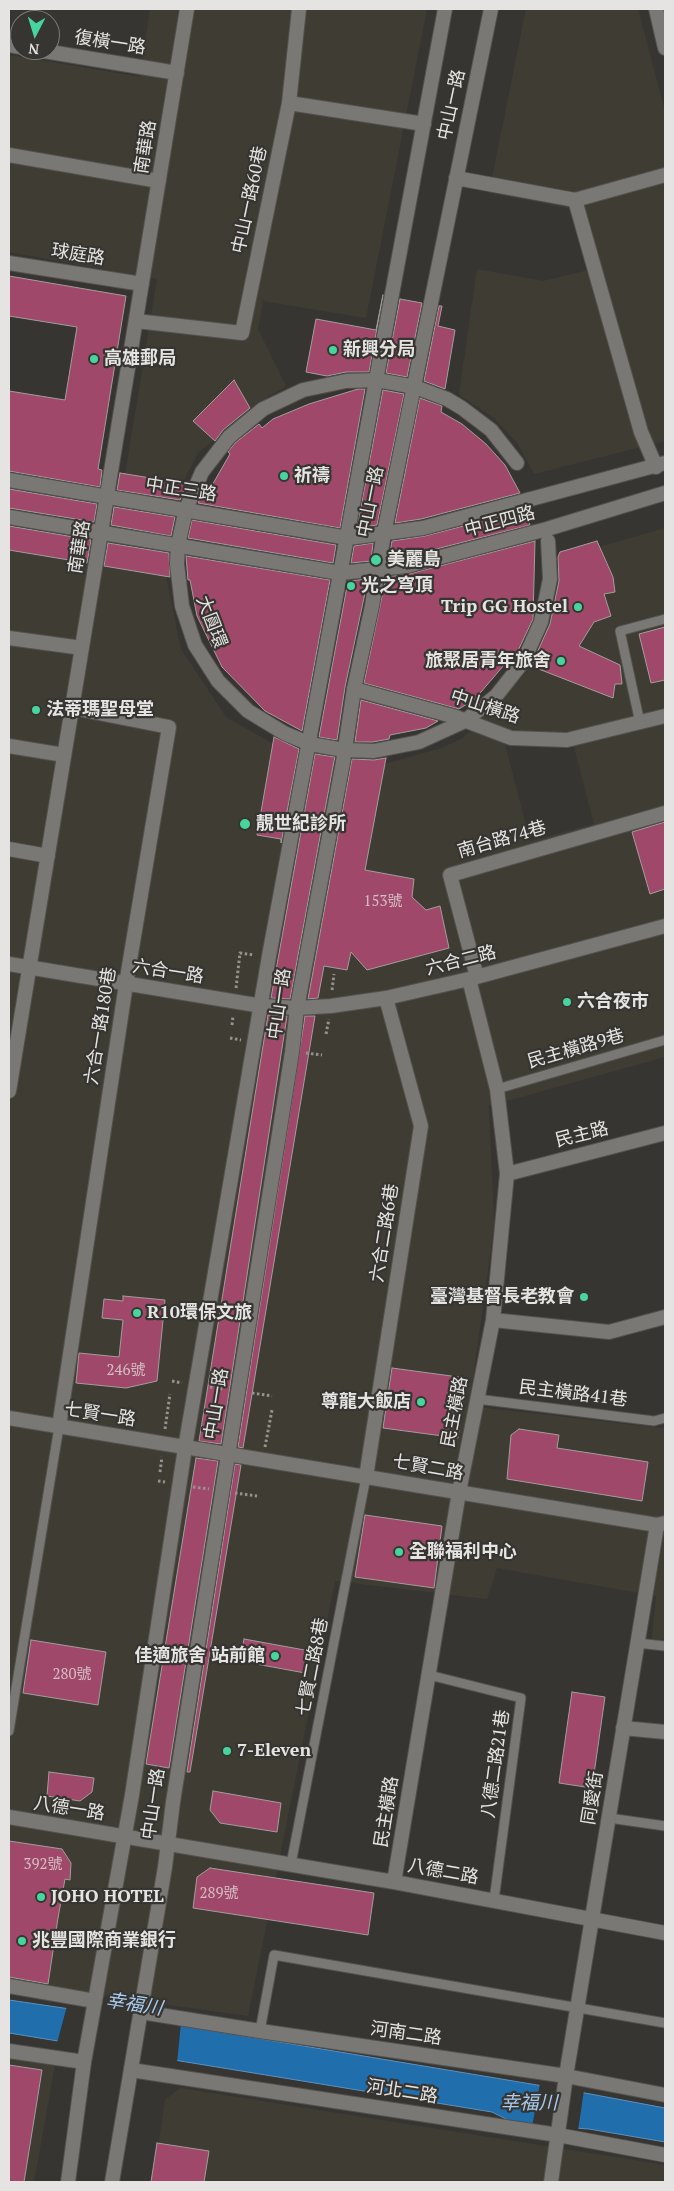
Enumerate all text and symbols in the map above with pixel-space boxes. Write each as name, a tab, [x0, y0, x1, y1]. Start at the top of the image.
north arrow	[10, 10, 60, 60]
street label: 復橫一路	[73, 27, 147, 59]
text: N	[28, 40, 40, 59]
street label: 中山一路	[434, 68, 470, 142]
street label: 南華路	[131, 119, 161, 175]
street label: 中山一路60巷	[228, 144, 272, 256]
street label: 球庭路	[50, 240, 106, 270]
place label: 新興分局	[343, 339, 415, 361]
marker: 新興分局	[327, 344, 339, 356]
place label: 高雄郵局	[104, 348, 176, 370]
marker: 高雄郵局	[88, 353, 100, 365]
place label: 祈禱	[294, 465, 330, 487]
street label: 中山一路	[354, 465, 388, 539]
marker: 祈禱	[278, 470, 290, 482]
street label: 中正三路	[144, 474, 218, 506]
street label: 中正四路	[462, 502, 538, 542]
street label: 南華路	[65, 519, 95, 575]
place label: 美麗島	[387, 549, 441, 571]
marker: 美麗島	[369, 553, 383, 567]
place label: 光之穹頂	[361, 575, 433, 597]
marker: 光之穹頂	[345, 580, 357, 592]
street label: 大圓環	[191, 593, 231, 651]
place label: Trip GG Hostel	[441, 596, 568, 618]
marker: Trip GG Hostel	[572, 601, 584, 613]
place label: 旅聚居青年旅舍	[425, 650, 551, 672]
marker: 旅聚居青年旅舍	[555, 655, 567, 667]
street label: 中山橫路	[447, 686, 523, 728]
place label: 法蒂瑪聖母堂	[46, 699, 154, 721]
marker: 法蒂瑪聖母堂	[30, 704, 42, 716]
place label: 靚世紀診所	[256, 813, 346, 835]
marker: 靚世紀診所	[238, 817, 252, 831]
street label: 南台路74巷	[455, 817, 549, 863]
house number: 153號	[364, 893, 402, 911]
street label: 六合二路	[423, 942, 499, 980]
street label: 六合一路	[131, 956, 205, 988]
street label: 六合一路180巷	[81, 966, 121, 1086]
street label: 中山一路	[264, 967, 296, 1041]
place label: 六合夜市	[577, 991, 649, 1013]
marker: 六合夜市	[561, 996, 573, 1008]
street label: 民主橫路9巷	[525, 1025, 627, 1073]
street label: 民主路	[553, 1118, 611, 1152]
street label: 六合二路6巷	[367, 1182, 403, 1284]
place label: 臺灣基督長老教會	[430, 1286, 574, 1308]
marker: 臺灣基督長老教會	[578, 1291, 590, 1303]
place label: R10環保文旅	[147, 1302, 252, 1324]
marker: R10環保文旅	[131, 1307, 143, 1319]
house number: 246號	[107, 1362, 145, 1380]
street label: 中山一路	[201, 1367, 233, 1441]
street label: 民主橫路	[438, 1375, 472, 1449]
street label: 民主橫路41巷	[517, 1377, 629, 1411]
place label: 尊龍大飯店	[321, 1391, 411, 1413]
marker: 尊龍大飯店	[415, 1396, 427, 1408]
street label: 七賢一路	[63, 1399, 137, 1431]
street label: 七賢二路	[391, 1451, 465, 1485]
place label: 全聯福利中心	[409, 1541, 517, 1563]
marker: 全聯福利中心	[393, 1546, 405, 1558]
street label: 七賢二路8巷	[293, 1616, 333, 1718]
place label: 佳適旅舍 站前館	[134, 1645, 265, 1667]
marker: 佳適旅舍 站前館	[269, 1650, 281, 1662]
house number: 280號	[53, 1666, 91, 1684]
street label: 八德二路21巷	[478, 1708, 514, 1820]
place label: 7-Eleven	[237, 1740, 311, 1762]
marker: 7-Eleven	[221, 1745, 233, 1757]
street label: 中山一路	[138, 1767, 170, 1841]
street label: 同愛街	[578, 1770, 608, 1826]
street label: 民主橫路	[371, 1775, 403, 1849]
street label: 八德一路	[32, 1793, 106, 1825]
street label: 八德二路	[406, 1855, 480, 1889]
house number: 392號	[24, 1856, 62, 1874]
house number: 289號	[200, 1885, 238, 1903]
place label: JOHO HOTEL	[51, 1886, 164, 1908]
marker: JOHO HOTEL	[35, 1891, 47, 1903]
place label: 兆豐國際商業銀行	[32, 1930, 176, 1952]
marker: 兆豐國際商業銀行	[16, 1935, 28, 1947]
water label: 幸福川	[104, 1989, 164, 2021]
street label: 河南二路	[369, 2018, 443, 2050]
street label: 河北二路	[365, 2076, 439, 2108]
water label: 幸福川	[501, 2093, 557, 2115]

